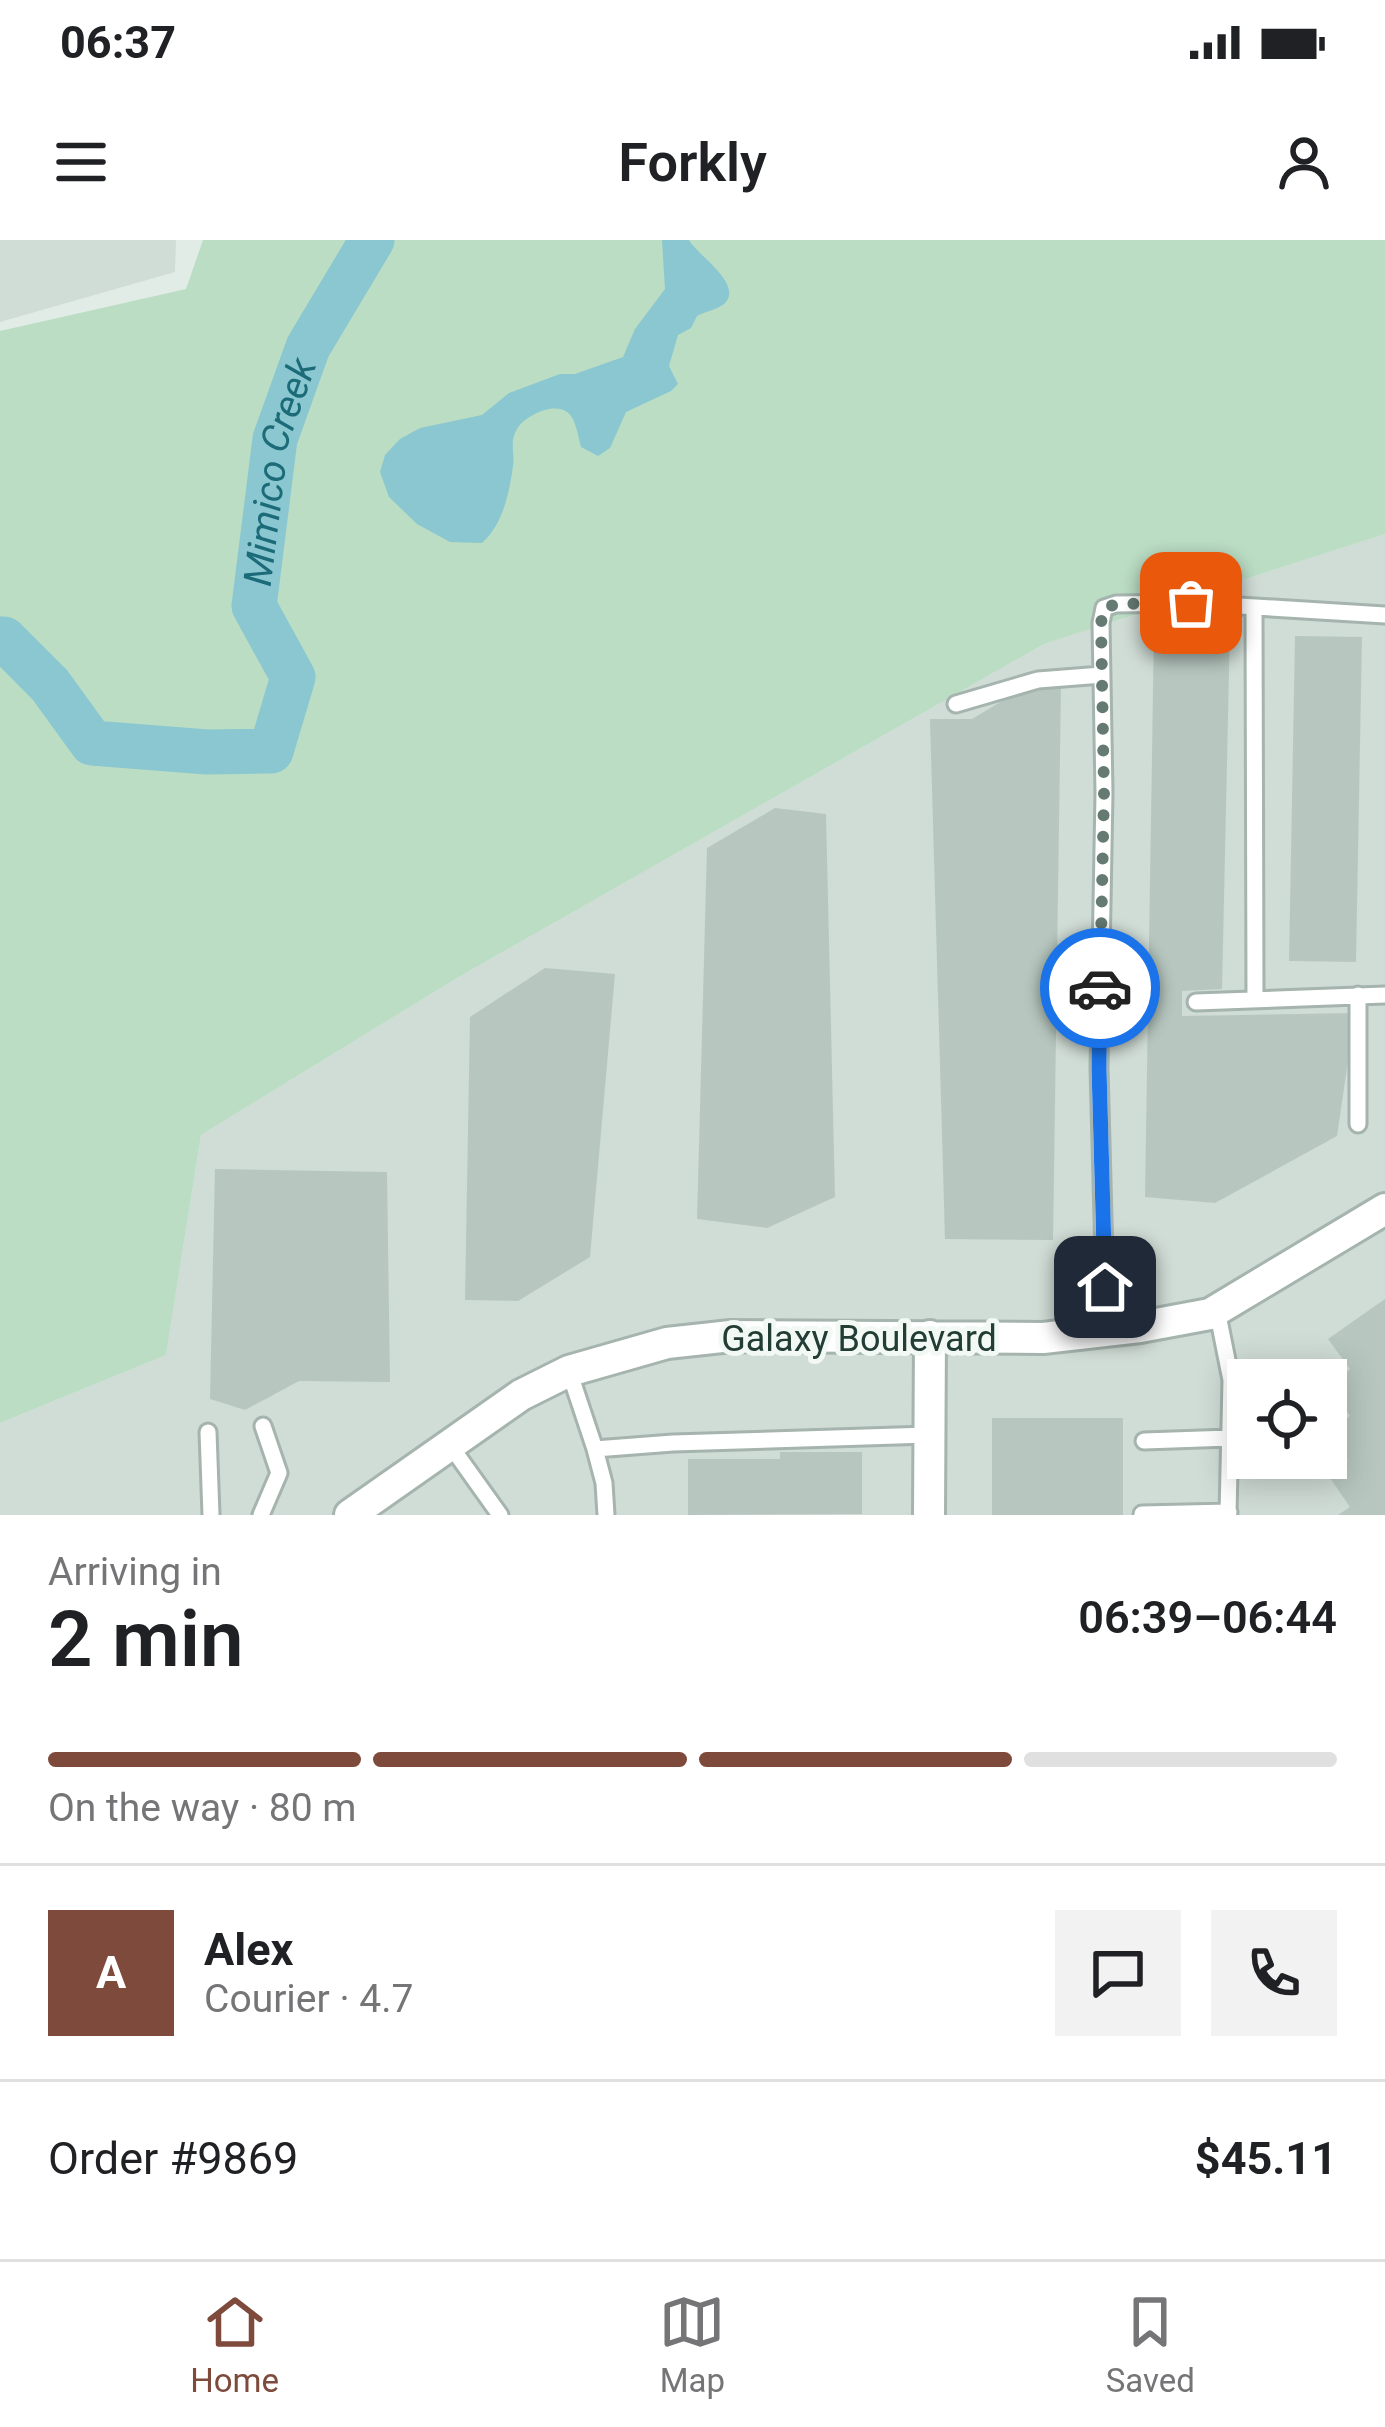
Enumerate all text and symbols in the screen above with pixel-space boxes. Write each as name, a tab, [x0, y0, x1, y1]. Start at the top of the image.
text: 06:37	[60, 16, 176, 69]
icon: menu	[48, 129, 114, 195]
icon: person	[1271, 129, 1337, 195]
text: Forkly	[618, 131, 767, 194]
water label: Mimico Creek	[235, 350, 327, 588]
pin	[1140, 552, 1242, 654]
icon: bag	[1158, 570, 1224, 636]
courier	[1040, 928, 1160, 1048]
icon: car	[1067, 955, 1133, 1021]
pin	[1054, 1236, 1156, 1338]
icon: home	[1072, 1254, 1138, 1320]
street label: Galaxy Boulevard	[721, 1318, 997, 1360]
map controls	[1227, 1359, 1347, 1479]
button: locate	[1227, 1359, 1347, 1479]
text: Arriving in	[48, 1549, 222, 1595]
text: 06:39–06:44	[1078, 1591, 1337, 1644]
text: 2 min	[48, 1594, 244, 1685]
text: On the way · 80 m	[48, 1785, 357, 1831]
button: chat	[1055, 1910, 1181, 2036]
button: phone	[1211, 1910, 1337, 2036]
text: Alex	[204, 1923, 293, 1976]
text: A	[96, 1946, 126, 1999]
text: Courier · 4.7	[204, 1976, 413, 2022]
text: Order #9869	[48, 2132, 298, 2185]
text: $45.11	[1195, 2132, 1337, 2185]
tab: Home	[190, 2289, 279, 2400]
tab: Map	[659, 2289, 725, 2400]
tab: Saved	[1106, 2289, 1195, 2400]

